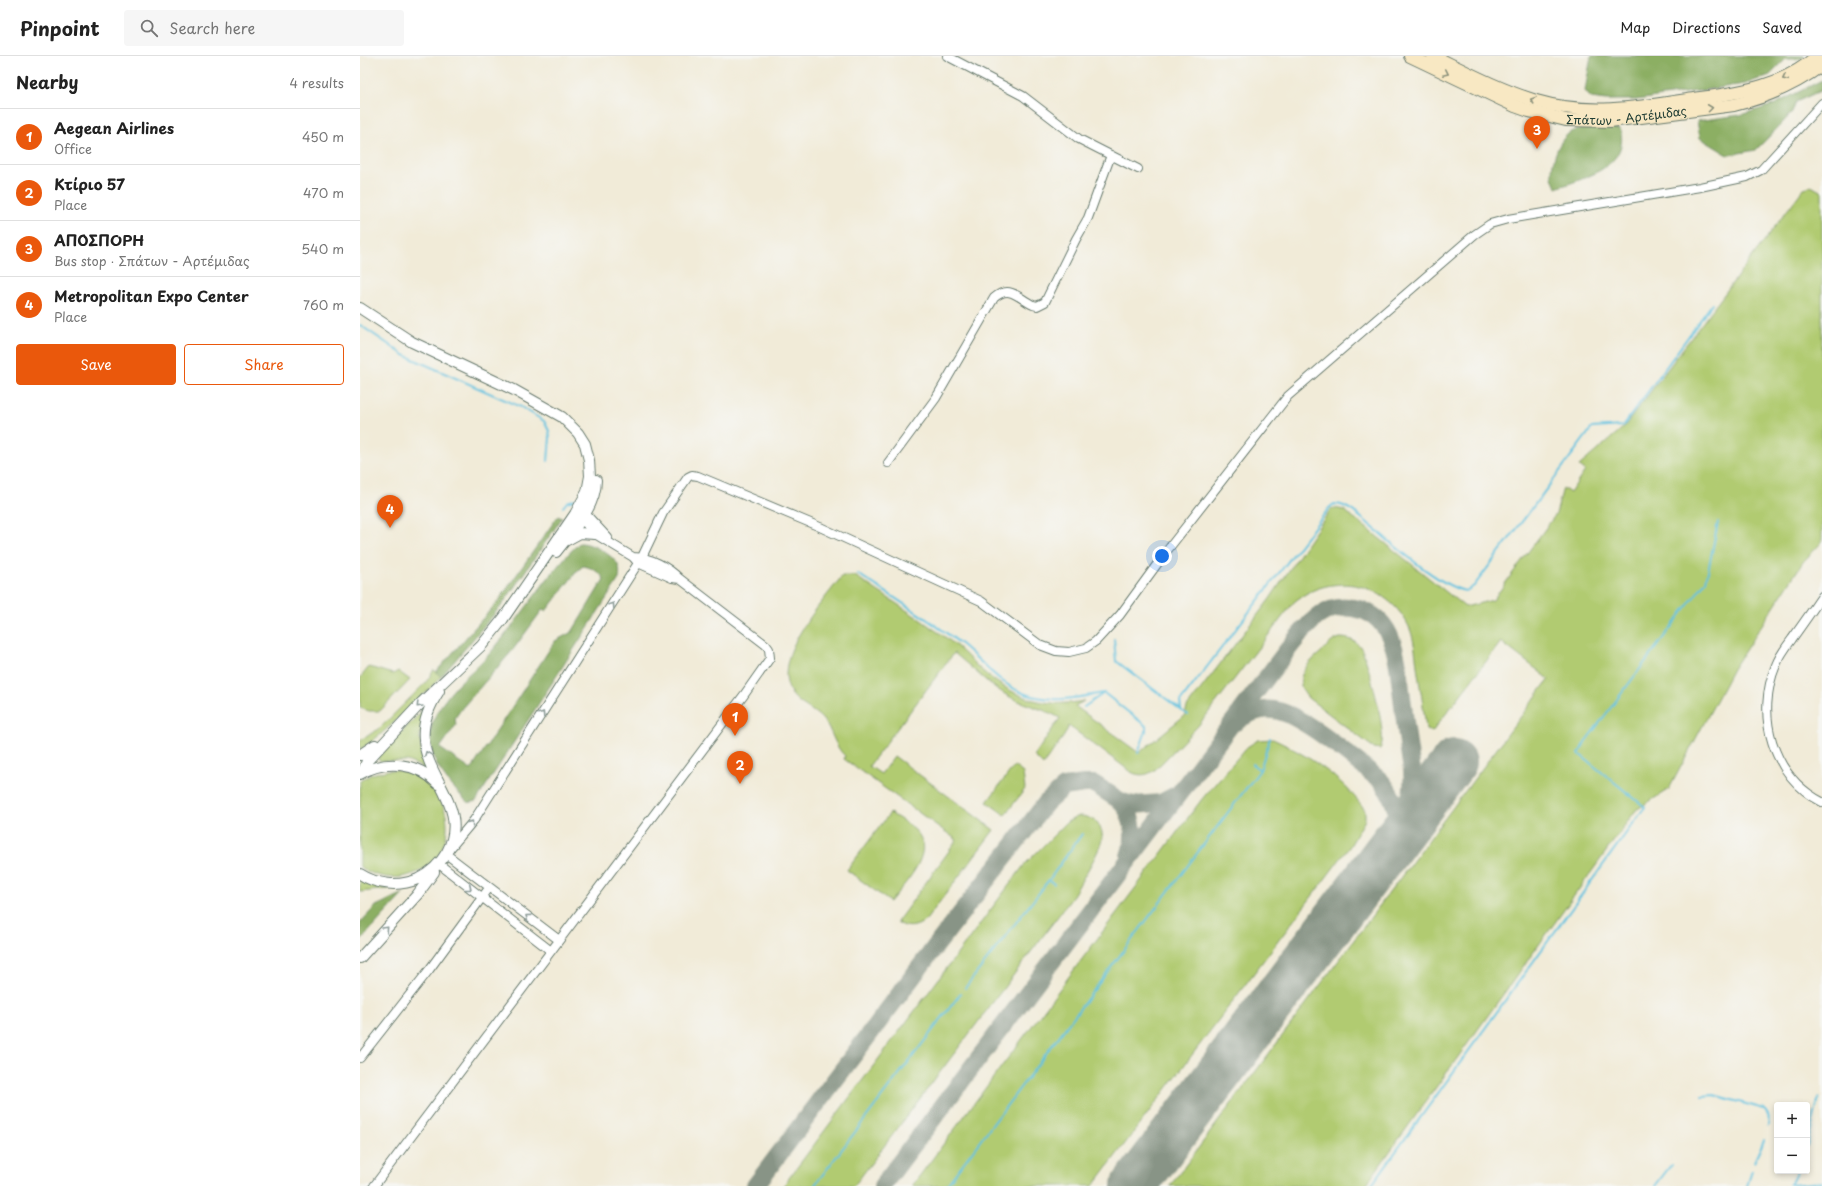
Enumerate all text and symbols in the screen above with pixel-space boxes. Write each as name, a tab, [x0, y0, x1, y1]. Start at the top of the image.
search box	[124, 10, 404, 46]
text: Pinpoint	[20, 14, 100, 42]
text: Search here	[170, 16, 255, 39]
icon: search	[138, 17, 160, 39]
text: Map	[1620, 17, 1650, 38]
text: Directions	[1672, 17, 1740, 38]
text: Saved	[1762, 17, 1802, 38]
one-way arrow	[1441, 68, 1449, 76]
text: Nearby	[16, 69, 78, 95]
text: 4 results	[290, 73, 344, 92]
one-way arrow	[1781, 73, 1789, 81]
one-way arrow	[1530, 96, 1537, 105]
street label: Σπάτων - Αρτέμιδας	[1566, 101, 1688, 129]
one-way arrow	[1707, 104, 1713, 113]
text: Aegean Airlines	[54, 116, 174, 139]
pin: 3	[1524, 116, 1550, 149]
text: 1	[26, 127, 32, 146]
text: 450 m	[302, 127, 344, 146]
text: Office	[54, 139, 92, 158]
text: Κτίριο 57	[54, 172, 125, 195]
text: 2	[24, 183, 34, 202]
text: 470 m	[303, 183, 344, 202]
text: Place	[54, 195, 87, 214]
text: ΑΠΟΣΠΟΡΗ	[54, 228, 144, 251]
text: 3	[25, 239, 33, 258]
text: 540 m	[301, 239, 344, 258]
text: Bus stop · Σπάτων - Αρτέμιδας	[54, 251, 250, 270]
text: Metropolitan Expo Center	[54, 284, 249, 307]
text: 4	[25, 295, 33, 314]
text: 760 m	[303, 295, 344, 314]
text: Place	[54, 307, 87, 326]
button: Save	[16, 344, 176, 385]
button: Share	[184, 344, 344, 385]
pin: 4	[377, 495, 403, 528]
your location	[1152, 546, 1172, 566]
one-way arrow	[607, 602, 614, 609]
one-way arrow	[416, 700, 424, 708]
pin: 1	[722, 703, 748, 736]
one-way arrow	[537, 711, 544, 718]
one-way arrow	[423, 751, 431, 758]
pin: 2	[727, 751, 753, 784]
one-way arrow	[466, 821, 473, 828]
one-way arrow	[465, 883, 472, 890]
one-way arrow	[526, 915, 533, 922]
one-way arrow	[382, 926, 389, 934]
map controls	[1774, 1102, 1810, 1174]
button: +	[1774, 1102, 1810, 1138]
button: −	[1774, 1138, 1810, 1174]

